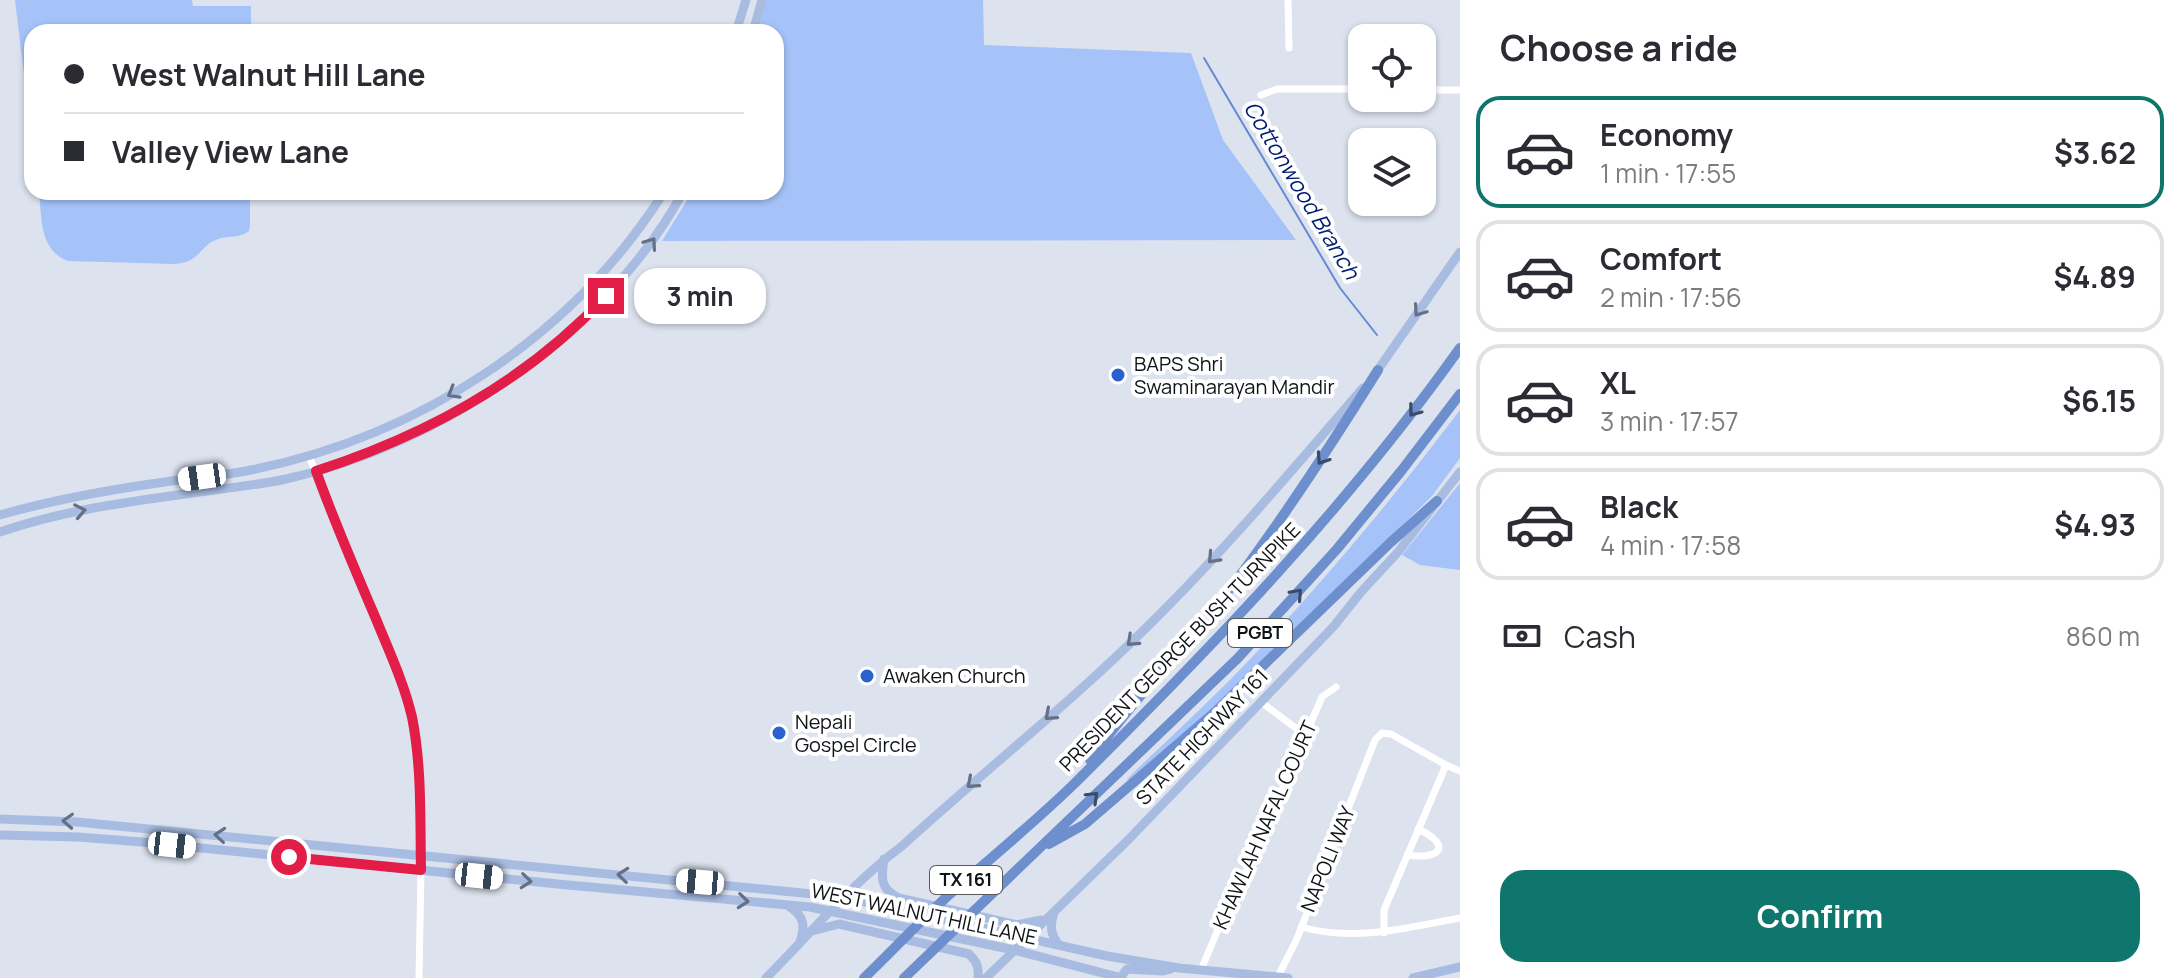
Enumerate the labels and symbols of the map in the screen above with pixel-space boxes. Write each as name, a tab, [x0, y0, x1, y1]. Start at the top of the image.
water label: Cottonwood Branch	[1237, 95, 1367, 285]
one-way arrow	[641, 238, 656, 252]
callout: 3 min	[634, 268, 766, 324]
route end	[588, 278, 624, 314]
one-way arrow	[1414, 302, 1429, 316]
place label: BAPS Shri Swaminarayan Mandir	[1134, 350, 1335, 400]
marker: BAPS Shri Swaminarayan Mandir	[1109, 366, 1127, 384]
one-way arrow	[448, 383, 462, 399]
one-way arrow	[1409, 402, 1423, 417]
one-way arrow	[1317, 451, 1332, 465]
car	[177, 462, 227, 492]
one-way arrow	[73, 504, 87, 521]
street label: PRESIDENT GEORGE BUSH TURNPIKE	[1053, 516, 1306, 777]
one-way arrow	[1209, 549, 1223, 564]
one-way arrow	[1287, 588, 1301, 603]
road number: PGBT	[1228, 619, 1292, 647]
one-way arrow	[1127, 632, 1141, 647]
place label: Awaken Church	[883, 662, 1026, 689]
street label: STATE HIGHWAY 161	[1130, 663, 1274, 811]
marker: Awaken Church	[858, 667, 876, 685]
one-way arrow	[1044, 706, 1059, 720]
place label: Nepali Gospel Circle	[795, 708, 917, 758]
street label: KHAWLAH NAFAL COURT	[1206, 716, 1323, 933]
marker: Nepali Gospel Circle	[770, 724, 788, 742]
one-way arrow	[967, 773, 982, 788]
one-way arrow	[1084, 792, 1098, 806]
street label: NAPOLI WAY	[1294, 801, 1361, 916]
one-way arrow	[61, 813, 74, 830]
one-way arrow	[213, 827, 226, 844]
car	[147, 831, 197, 859]
route start	[271, 839, 307, 875]
car	[454, 862, 504, 890]
road number: TX 161	[930, 866, 1002, 894]
one-way arrow	[616, 867, 629, 884]
car	[675, 868, 725, 896]
one-way arrow	[520, 873, 533, 890]
street label: WEST WALNUT HILL LANE	[809, 876, 1040, 951]
one-way arrow	[737, 892, 750, 909]

